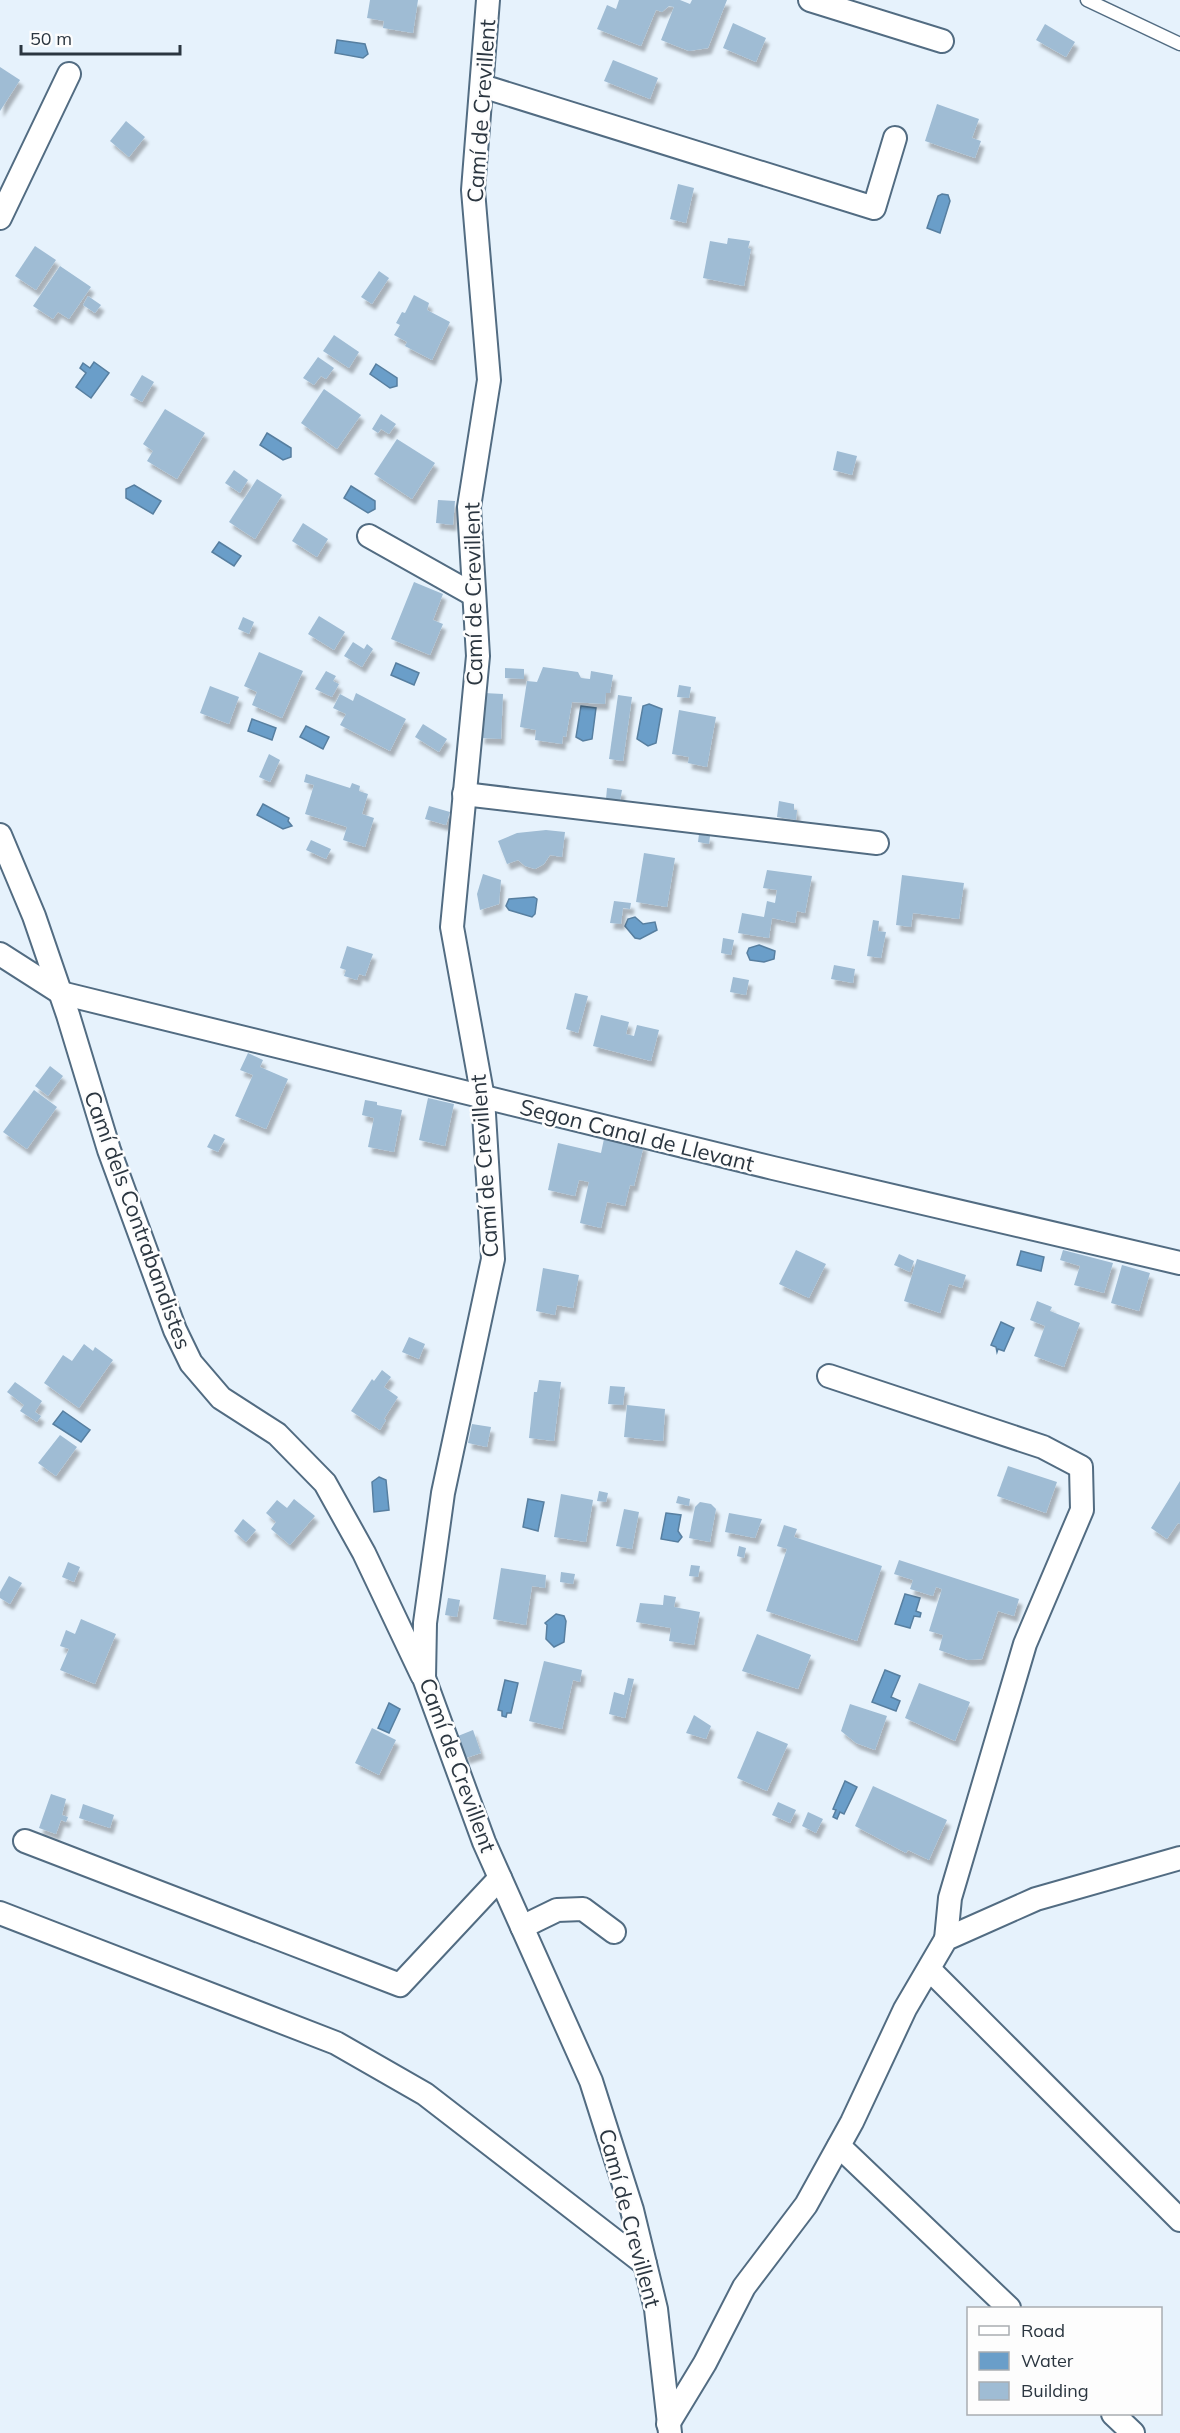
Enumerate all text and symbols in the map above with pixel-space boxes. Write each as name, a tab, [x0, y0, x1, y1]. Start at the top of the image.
scale bar	[21, 18, 180, 56]
street label: Camí de Crevillent	[461, 18, 501, 204]
text: 50 m	[30, 27, 72, 50]
street label: Camí de Crevillent	[457, 502, 489, 686]
street label: Camí de Crevillent	[464, 1073, 504, 1259]
street label: Camí dels Contrabandistes	[78, 1087, 198, 1353]
street label: Segon Canal de Llevant	[517, 1092, 757, 1178]
street label: Camí de Crevillent	[413, 1674, 503, 1856]
street label: Camí de Crevillent	[593, 2126, 667, 2311]
legend	[967, 2307, 1162, 2415]
text: Road	[1021, 2319, 1065, 2342]
text: Water	[1021, 2349, 1074, 2372]
text: Building	[1021, 2379, 1089, 2402]

